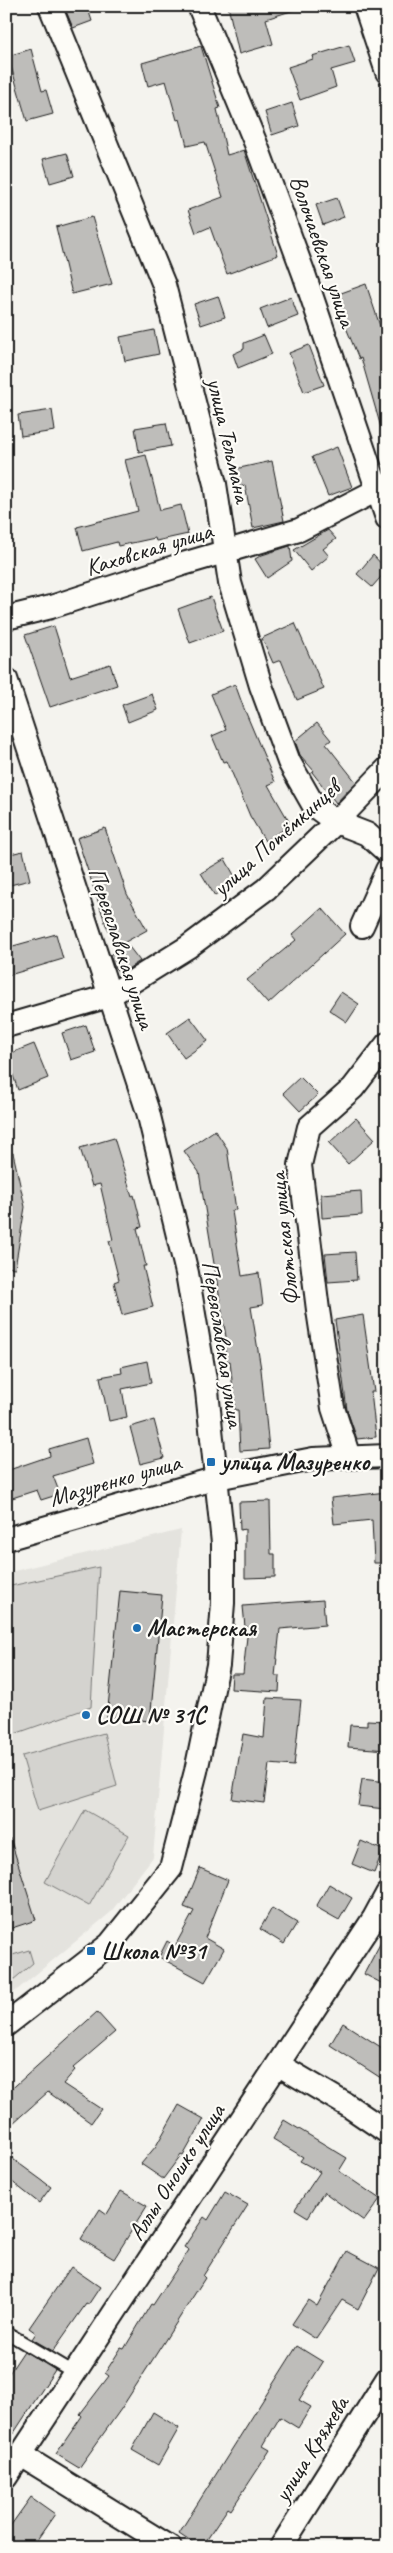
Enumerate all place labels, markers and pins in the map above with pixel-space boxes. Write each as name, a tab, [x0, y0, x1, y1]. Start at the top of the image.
place label: улица Мазуренко	[219, 1447, 372, 1477]
marker: улица Мазуренко	[205, 1456, 217, 1468]
place label: Мастерская	[147, 1613, 257, 1643]
marker: Мастерская	[131, 1622, 143, 1634]
place label: СОШ № 31С	[96, 1700, 209, 1730]
marker: СОШ № 31С	[80, 1709, 92, 1721]
place label: Школа №31	[101, 1936, 209, 1966]
marker: Школа №31	[85, 1945, 97, 1957]

